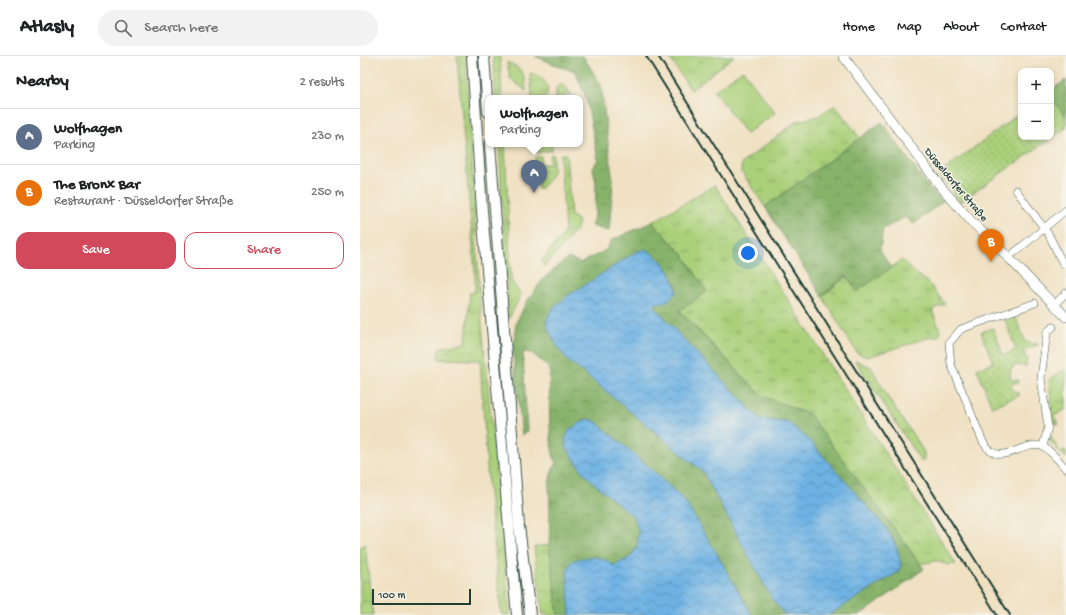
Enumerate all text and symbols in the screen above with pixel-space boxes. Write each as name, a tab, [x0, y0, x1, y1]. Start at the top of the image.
search box	[98, 10, 378, 46]
text: Atlasly	[20, 16, 74, 39]
icon: search	[112, 17, 134, 39]
text: Search here	[144, 19, 218, 37]
text: Home	[843, 19, 875, 36]
text: Map	[897, 19, 921, 36]
text: About	[943, 19, 979, 36]
text: Contact	[1001, 19, 1046, 36]
map controls	[1018, 68, 1054, 140]
button: +	[1018, 68, 1054, 104]
text: Nearby	[16, 72, 69, 92]
text: 2 results	[299, 75, 344, 90]
popup	[485, 95, 583, 147]
button: −	[1018, 104, 1054, 140]
text: Wolfhagen	[500, 105, 568, 123]
text: Wolfhagen	[54, 120, 122, 138]
text: Parking	[500, 123, 541, 138]
text: A	[25, 129, 33, 144]
text: 230 m	[311, 129, 344, 144]
text: Parking	[54, 138, 95, 153]
street label: Düsseldorfer Straße	[921, 145, 991, 225]
pin: A	[521, 160, 547, 193]
text: The Bronx Bar	[54, 176, 140, 194]
text: B	[26, 185, 32, 200]
text: 250 m	[311, 185, 344, 200]
text: Restaurant · Düsseldorfer Straße	[54, 194, 233, 209]
pin: B	[978, 229, 1004, 262]
button: Save	[16, 232, 176, 269]
button: Share	[184, 232, 344, 269]
your location	[738, 243, 758, 263]
scale bar	[372, 587, 471, 606]
text: 100 m	[378, 590, 405, 602]

